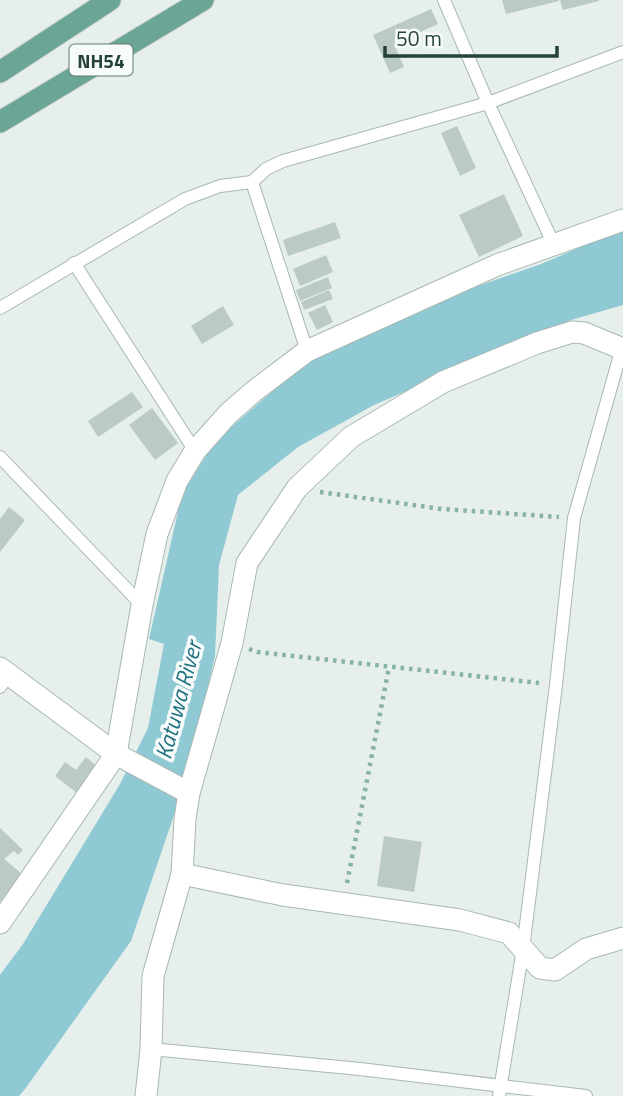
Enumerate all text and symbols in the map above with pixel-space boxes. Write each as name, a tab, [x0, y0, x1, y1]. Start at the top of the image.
scale bar	[385, 14, 556, 58]
text: 50 m	[396, 22, 442, 54]
road number: NH54	[70, 44, 132, 76]
water label: Katuwa River	[145, 635, 211, 763]

